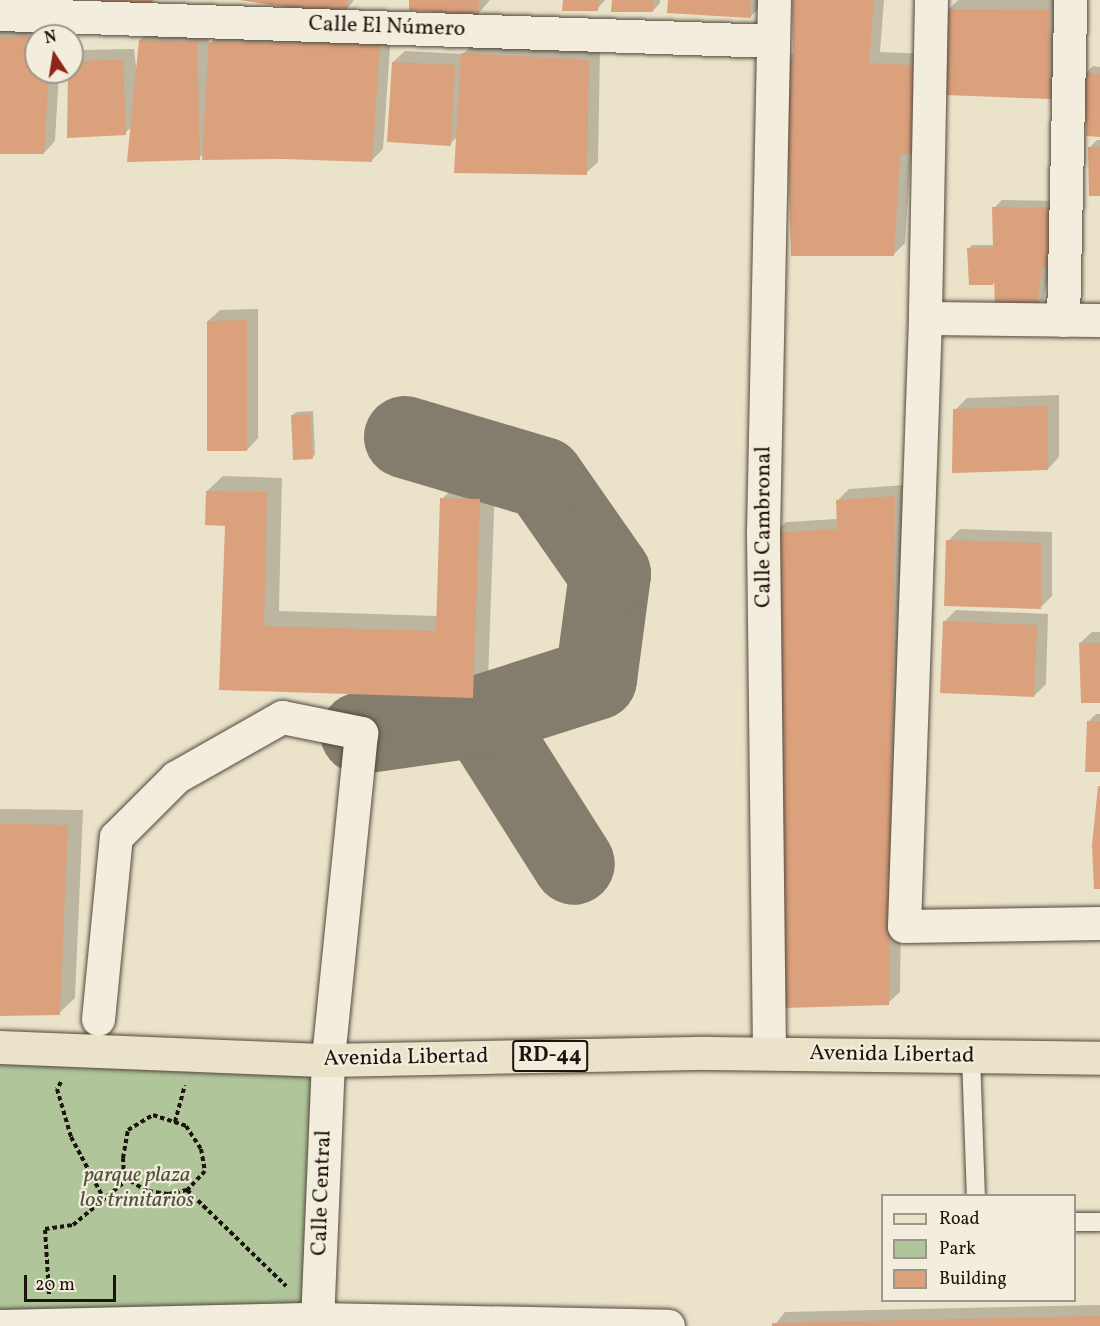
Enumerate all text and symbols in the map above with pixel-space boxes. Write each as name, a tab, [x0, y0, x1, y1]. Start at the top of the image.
street label: Calle El Número	[308, 11, 466, 43]
north arrow	[24, 24, 84, 84]
text: N	[43, 26, 59, 50]
street label: Calle Cambronal	[751, 446, 777, 608]
road number: RD-44	[511, 1038, 589, 1074]
street label: Avenida Libertad	[809, 1040, 975, 1070]
street label: Avenida Libertad	[323, 1043, 489, 1073]
street label: Calle Central	[307, 1130, 337, 1256]
park label: parque plaza los trinitarios	[80, 1162, 194, 1214]
legend	[881, 1194, 1076, 1302]
text: Road	[939, 1207, 980, 1232]
text: Park	[939, 1237, 976, 1262]
scale bar	[27, 1263, 118, 1301]
text: Building	[939, 1267, 1007, 1292]
text: 20 m	[35, 1273, 75, 1298]

